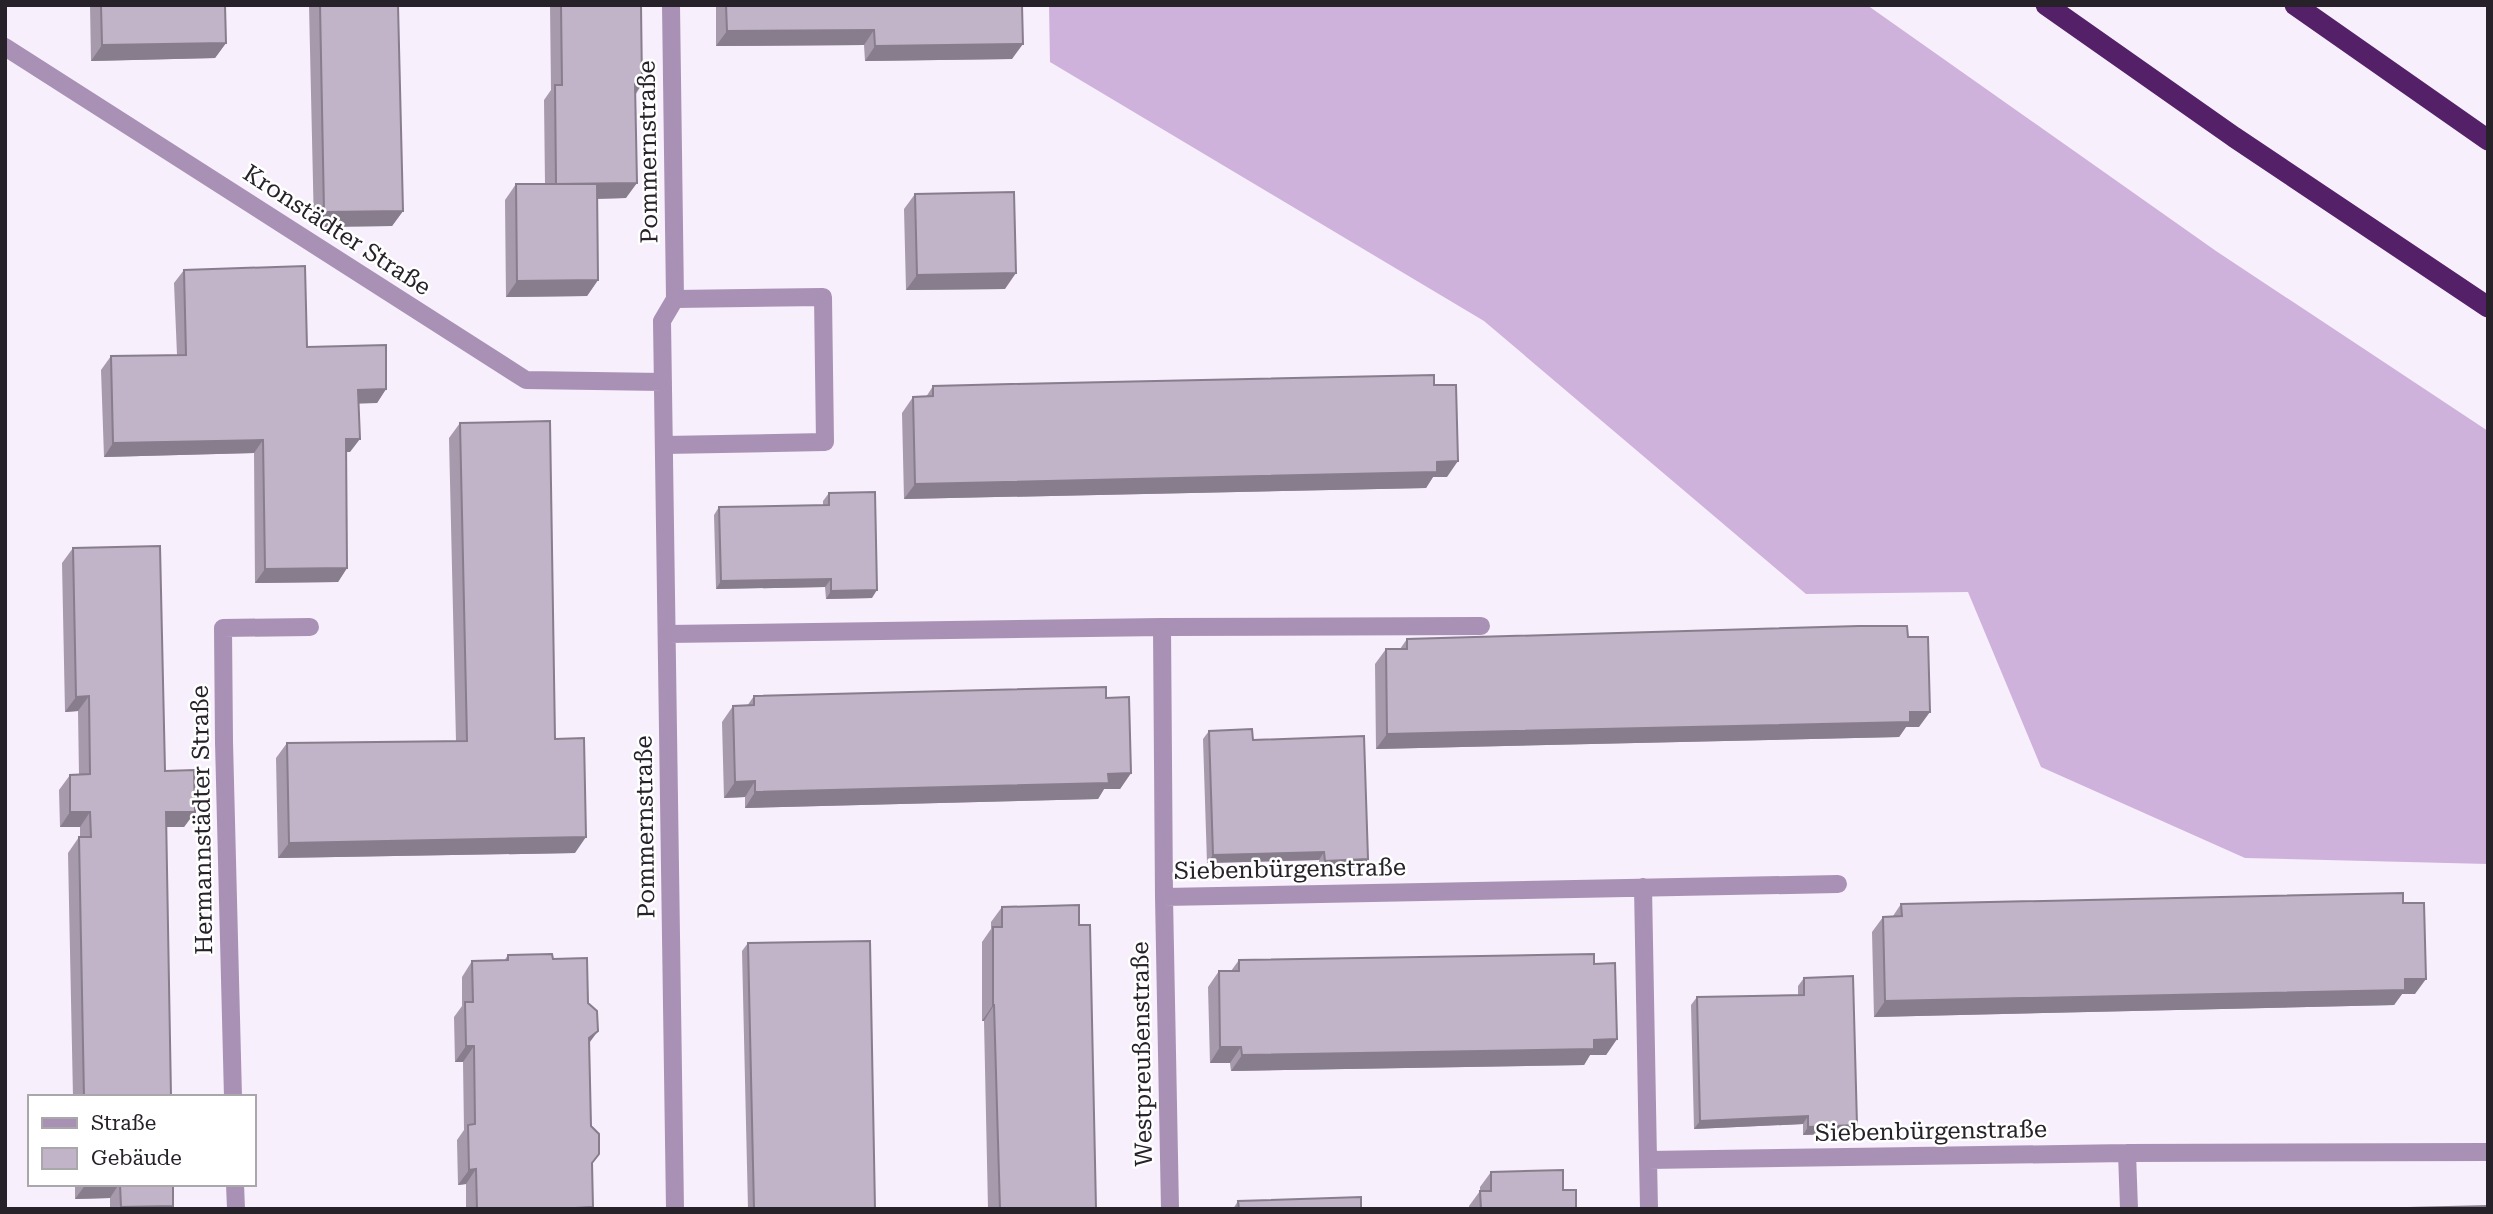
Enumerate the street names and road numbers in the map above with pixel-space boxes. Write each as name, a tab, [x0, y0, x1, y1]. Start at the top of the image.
street label: Pommernstraße	[632, 60, 664, 244]
street label: Kronstädter Straße	[238, 159, 436, 301]
street label: Hermannstädter Straße	[186, 685, 218, 955]
street label: Pommernstraße	[629, 735, 661, 919]
street label: Siebenbürgenstraße	[1174, 853, 1406, 885]
street label: Westpreußenstraße	[1126, 941, 1158, 1167]
street label: Siebenbürgenstraße	[1815, 1115, 2047, 1147]

